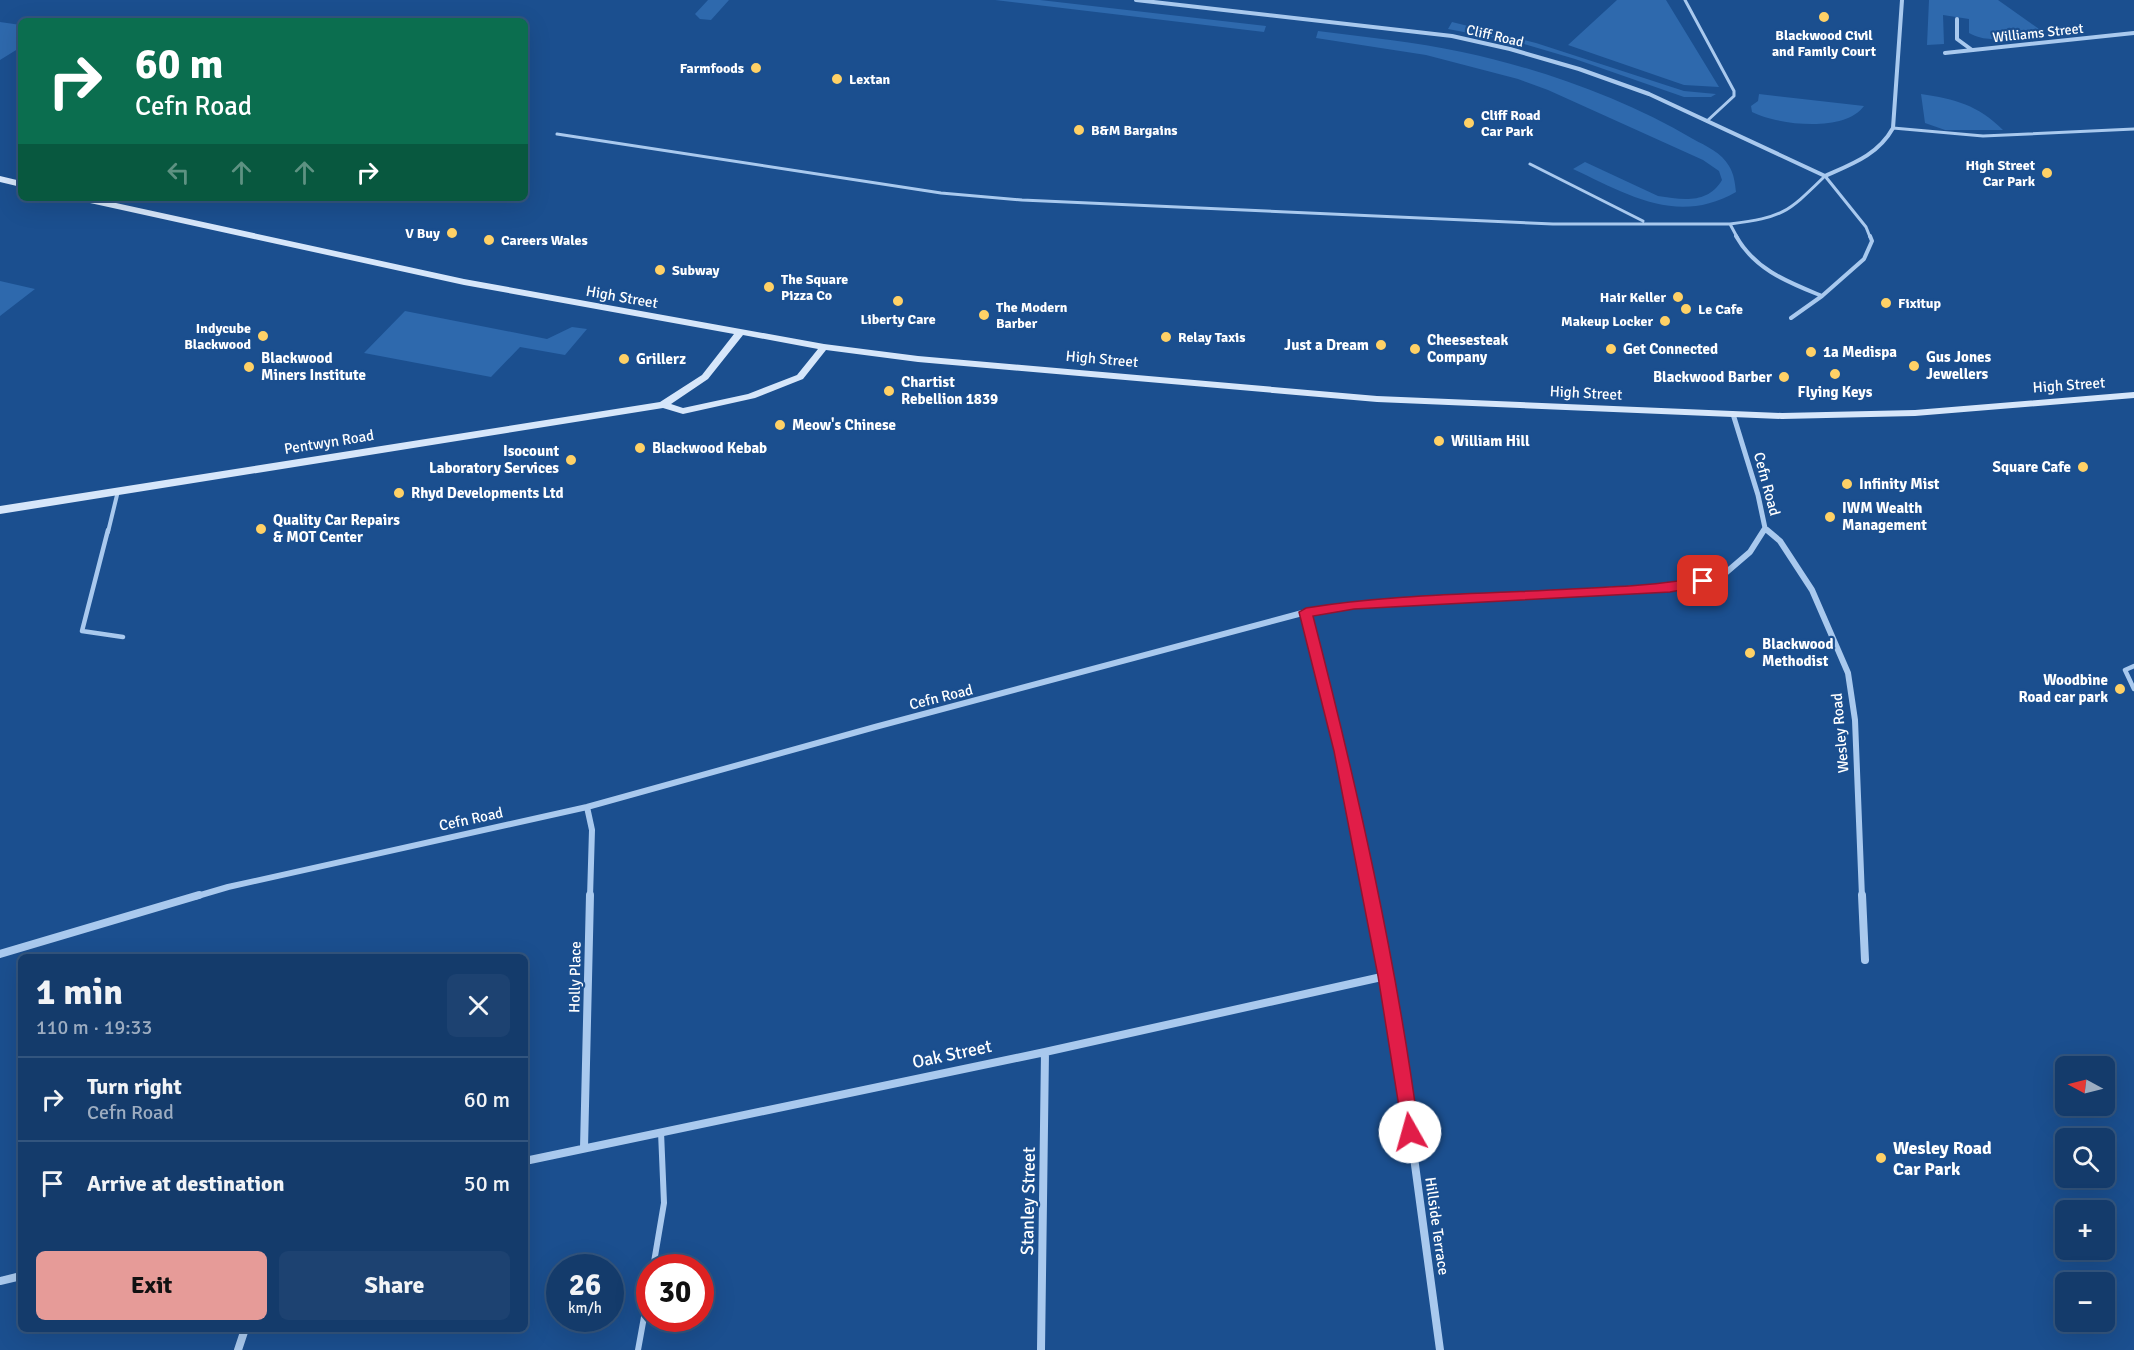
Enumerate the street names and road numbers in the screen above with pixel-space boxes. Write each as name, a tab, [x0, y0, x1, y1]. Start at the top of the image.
street label: Williams Street	[1992, 20, 2084, 46]
street label: Cliff Road	[1465, 21, 1525, 51]
street label: High Street	[585, 282, 659, 312]
street label: High Street	[1065, 347, 1139, 371]
street label: High Street	[2032, 373, 2106, 397]
street label: High Street	[1549, 382, 1623, 404]
street label: Pentwyn Road	[283, 426, 375, 458]
street label: Cefn Road	[1750, 450, 1784, 518]
street label: Cefn Road	[907, 680, 975, 714]
street label: Wesley Road	[1828, 692, 1852, 774]
street label: Cefn Road	[437, 803, 505, 835]
street label: Holly Place	[565, 941, 585, 1013]
street label: Oak Street	[910, 1035, 994, 1073]
street label: Stanley Street	[1016, 1147, 1040, 1255]
street label: Hillside Terrace	[1421, 1176, 1453, 1276]

